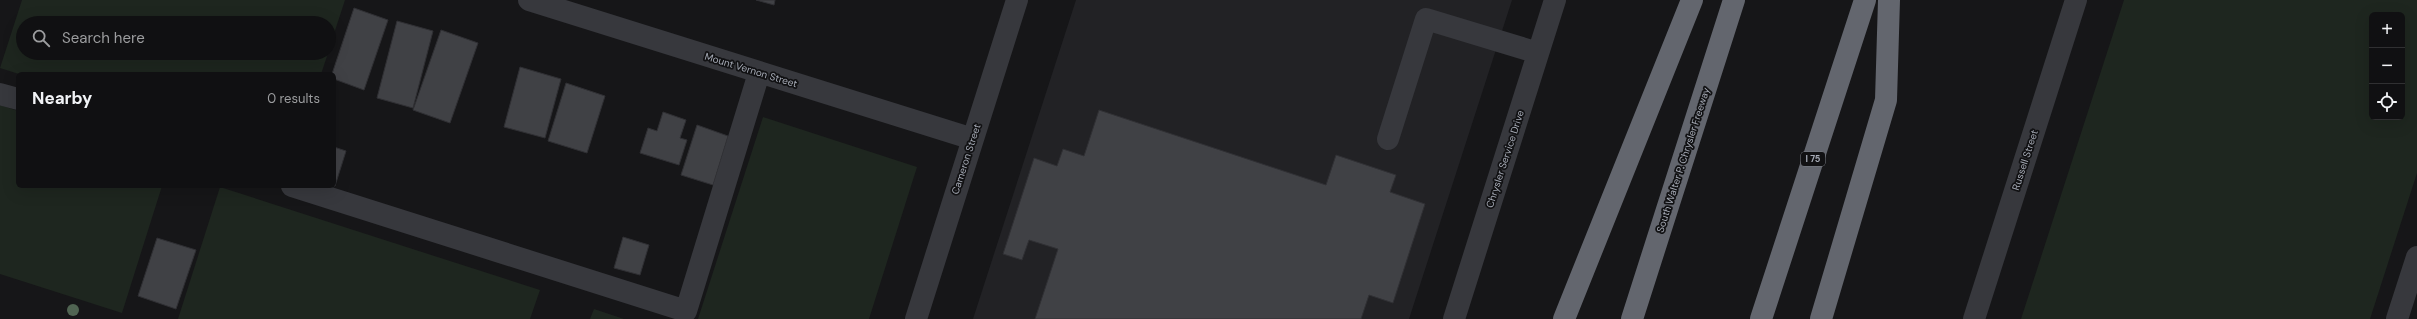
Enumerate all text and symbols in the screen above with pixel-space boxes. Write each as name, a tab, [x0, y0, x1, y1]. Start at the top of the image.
map controls	[2369, 12, 2405, 120]
button: +	[2369, 12, 2405, 48]
search box	[16, 16, 336, 60]
icon: search	[30, 27, 52, 49]
text: Search here	[62, 28, 145, 48]
button: −	[2369, 48, 2405, 84]
street label: Mount Vernon Street	[703, 50, 799, 90]
button: locate	[2369, 84, 2405, 120]
street label: South Walter P. Chrysler Freeway	[1653, 85, 1713, 234]
text: Nearby	[32, 87, 92, 109]
text: 0 results	[267, 90, 320, 107]
street label: Chrysler Service Drive	[1483, 108, 1527, 209]
street label: Cameron Street	[948, 122, 984, 196]
street label: Russell Street	[2009, 128, 2041, 192]
road number: I 75	[1801, 152, 1825, 166]

